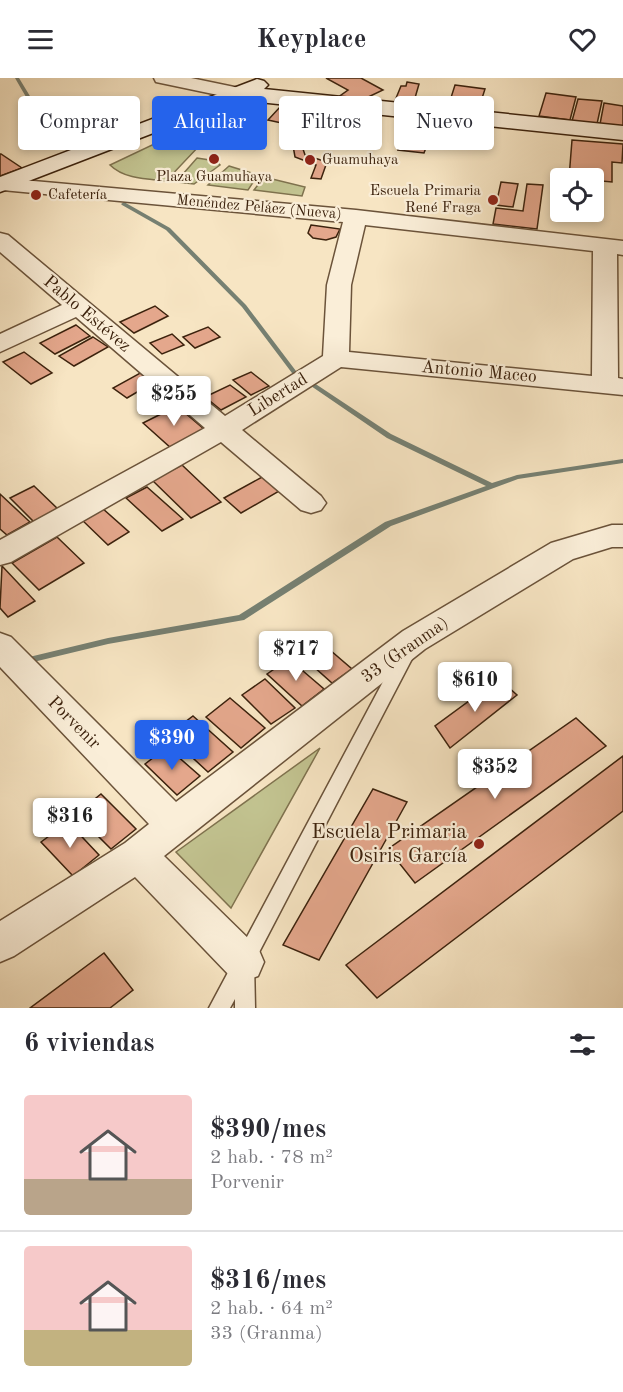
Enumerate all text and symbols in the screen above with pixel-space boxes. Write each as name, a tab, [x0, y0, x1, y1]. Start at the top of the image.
icon: menu	[24, 23, 57, 56]
icon: heart	[566, 23, 599, 56]
text: Keyplace	[257, 26, 366, 53]
chip: Comprar	[18, 96, 140, 150]
chip: Alquilar	[152, 96, 267, 150]
chip: Filtros	[279, 96, 382, 150]
chip: Nuevo	[394, 96, 494, 150]
marker: Plaza Guamuhaya	[207, 152, 221, 166]
marker: Guamuhaya	[303, 153, 317, 167]
place label: Guamuhaya	[322, 153, 399, 168]
map controls	[550, 168, 604, 222]
button: locate	[550, 168, 604, 222]
place label: Plaza Guamuhaya	[156, 170, 273, 185]
place label: Escuela Primaria René Fraga	[370, 184, 482, 216]
marker: Cafetería	[29, 188, 43, 202]
place label: Cafetería	[48, 188, 108, 203]
street label: Menéndez Peláez (Nueva)	[176, 193, 342, 223]
marker: Escuela Primaria René Fraga	[486, 193, 500, 207]
street label: Pablo Estévez	[40, 272, 134, 356]
street label: Antonio Maceo	[420, 358, 538, 386]
street label: Libertad	[245, 370, 311, 420]
pin: $255	[138, 376, 210, 427]
text: $255	[151, 385, 197, 405]
street label: 33 (Granma)	[358, 613, 452, 686]
pin: $717	[260, 631, 332, 682]
text: $717	[273, 640, 319, 660]
pin: $610	[439, 662, 511, 713]
text: $610	[452, 671, 498, 691]
street label: Porvenir	[44, 693, 104, 753]
pin: $390	[136, 720, 208, 771]
text: $390	[149, 729, 195, 749]
pin: $352	[459, 749, 531, 800]
text: $352	[472, 758, 518, 778]
pin: $316	[34, 798, 106, 849]
text: $316	[47, 807, 93, 827]
place label: Escuela Primaria Osiris García	[311, 822, 467, 867]
marker: Escuela Primaria Osiris García	[472, 837, 486, 851]
icon: filters	[566, 1028, 599, 1061]
text: 6 viviendas	[24, 1031, 154, 1057]
text: $390/mes	[210, 1117, 326, 1143]
icon: home	[72, 1119, 144, 1191]
text: 2 hab. · 78 m²	[210, 1148, 333, 1168]
text: Porvenir	[210, 1173, 284, 1193]
text: $316/mes	[210, 1268, 326, 1294]
icon: home	[72, 1270, 144, 1342]
text: 2 hab. · 64 m²	[210, 1299, 333, 1319]
text: 33 (Granma)	[210, 1324, 323, 1344]

